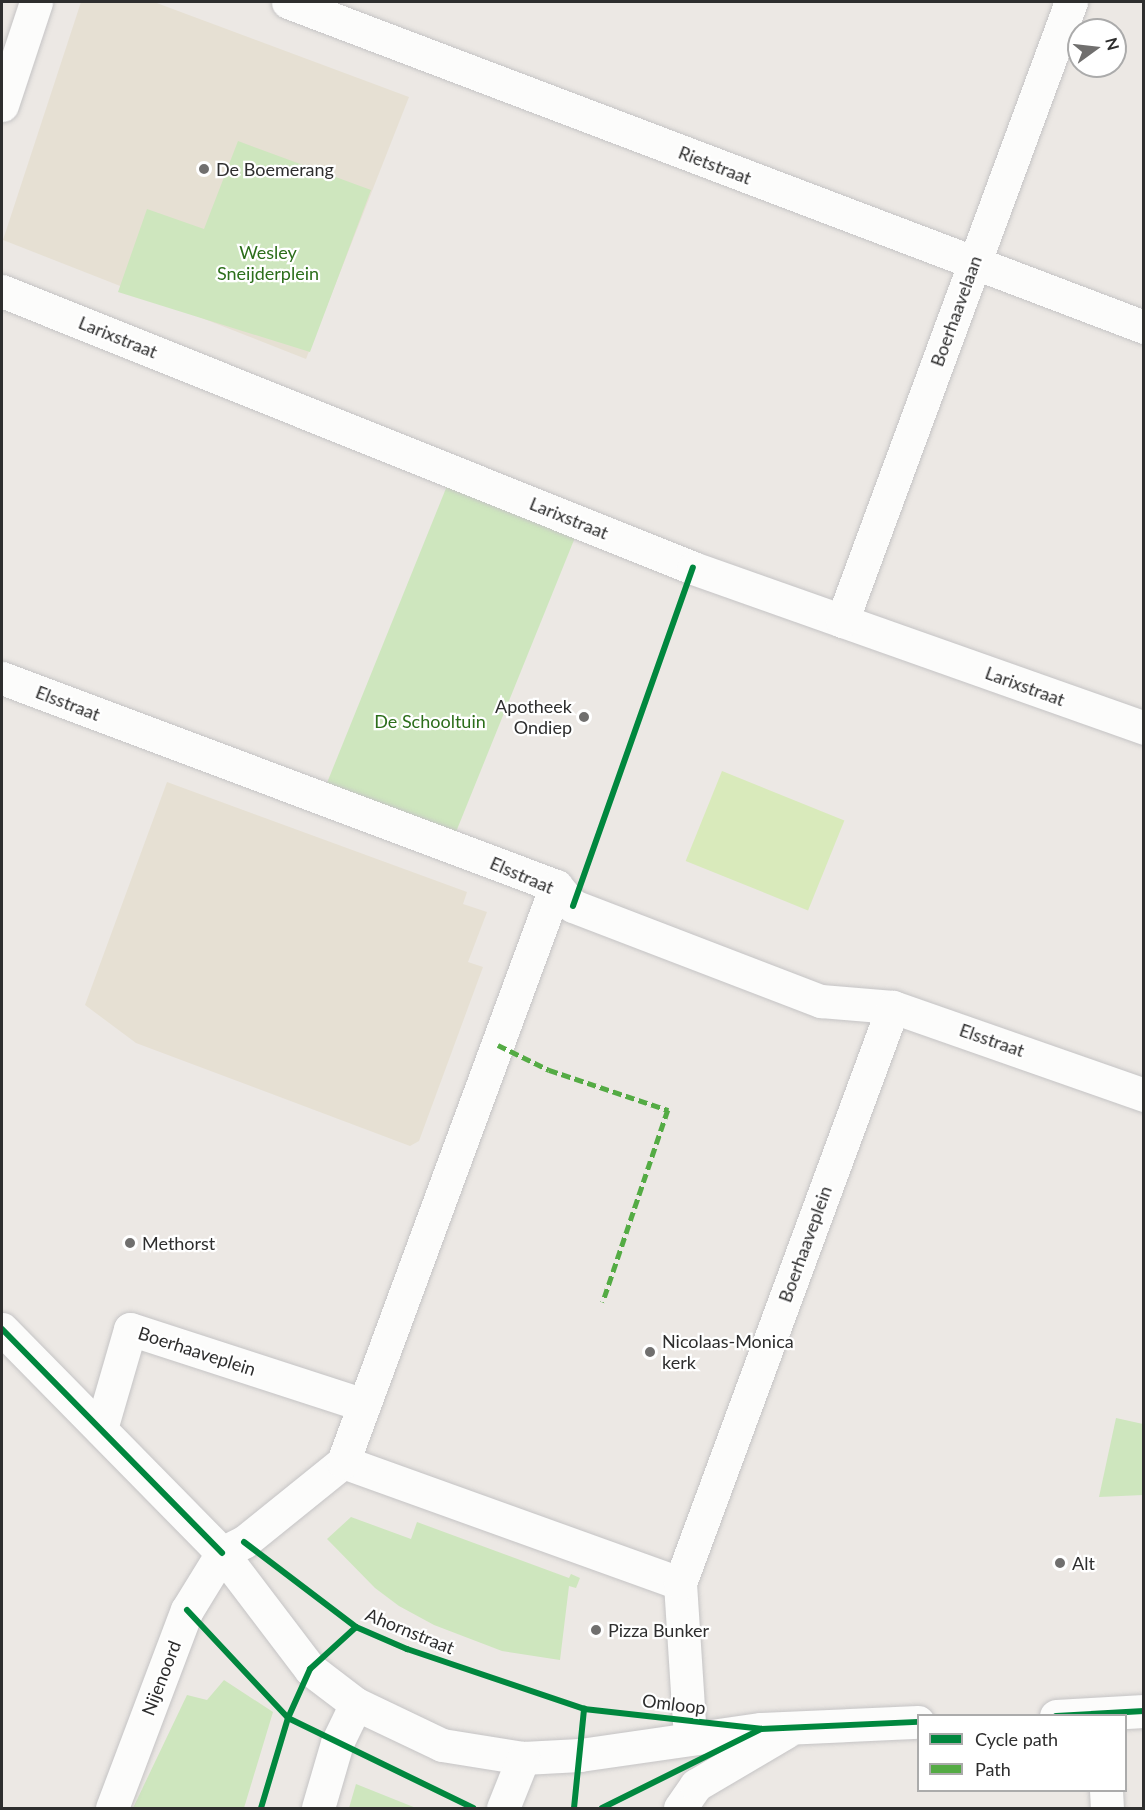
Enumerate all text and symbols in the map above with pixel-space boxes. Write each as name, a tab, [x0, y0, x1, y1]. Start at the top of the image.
north arrow	[1067, 18, 1127, 78]
text: N	[1102, 35, 1124, 52]
street label: Rietstraat	[676, 141, 754, 189]
place label: De Boemerang	[216, 158, 334, 180]
marker: De Boemerang	[197, 162, 211, 176]
park label: Wesley Sneijderplein	[217, 242, 319, 284]
street label: Boerhaavelaan	[926, 253, 986, 369]
street label: Larixstraat	[76, 311, 160, 363]
street label: Larixstraat	[527, 492, 611, 544]
street label: Larixstraat	[982, 662, 1068, 710]
street label: Elsstraat	[33, 681, 103, 725]
place label: Apotheek Ondiep	[495, 696, 572, 738]
park label: De Schooltuin	[374, 710, 486, 732]
marker: Apotheek Ondiep	[577, 710, 591, 724]
street label: Elsstraat	[487, 852, 557, 898]
street label: Elsstraat	[957, 1019, 1027, 1061]
street label: Boerhaaveplein	[774, 1183, 836, 1305]
place label: Methorst	[142, 1232, 215, 1254]
marker: Methorst	[123, 1236, 137, 1250]
street label: Boerhaaveplein	[136, 1322, 258, 1380]
place label: Nicolaas-Monica kerk	[662, 1331, 794, 1374]
marker: Nicolaas-Monica kerk	[643, 1345, 657, 1359]
place label: Alt	[1072, 1552, 1095, 1574]
marker: Alt	[1053, 1556, 1067, 1570]
street label: Ahornstraat	[362, 1603, 458, 1659]
place label: Pizza Bunker	[608, 1619, 709, 1641]
marker: Pizza Bunker	[589, 1623, 603, 1637]
street label: Nijenoord	[137, 1637, 185, 1719]
street label: Omloop	[641, 1689, 707, 1719]
legend	[917, 1714, 1127, 1792]
text: Cycle path	[975, 1728, 1058, 1750]
text: Path	[975, 1758, 1011, 1780]

